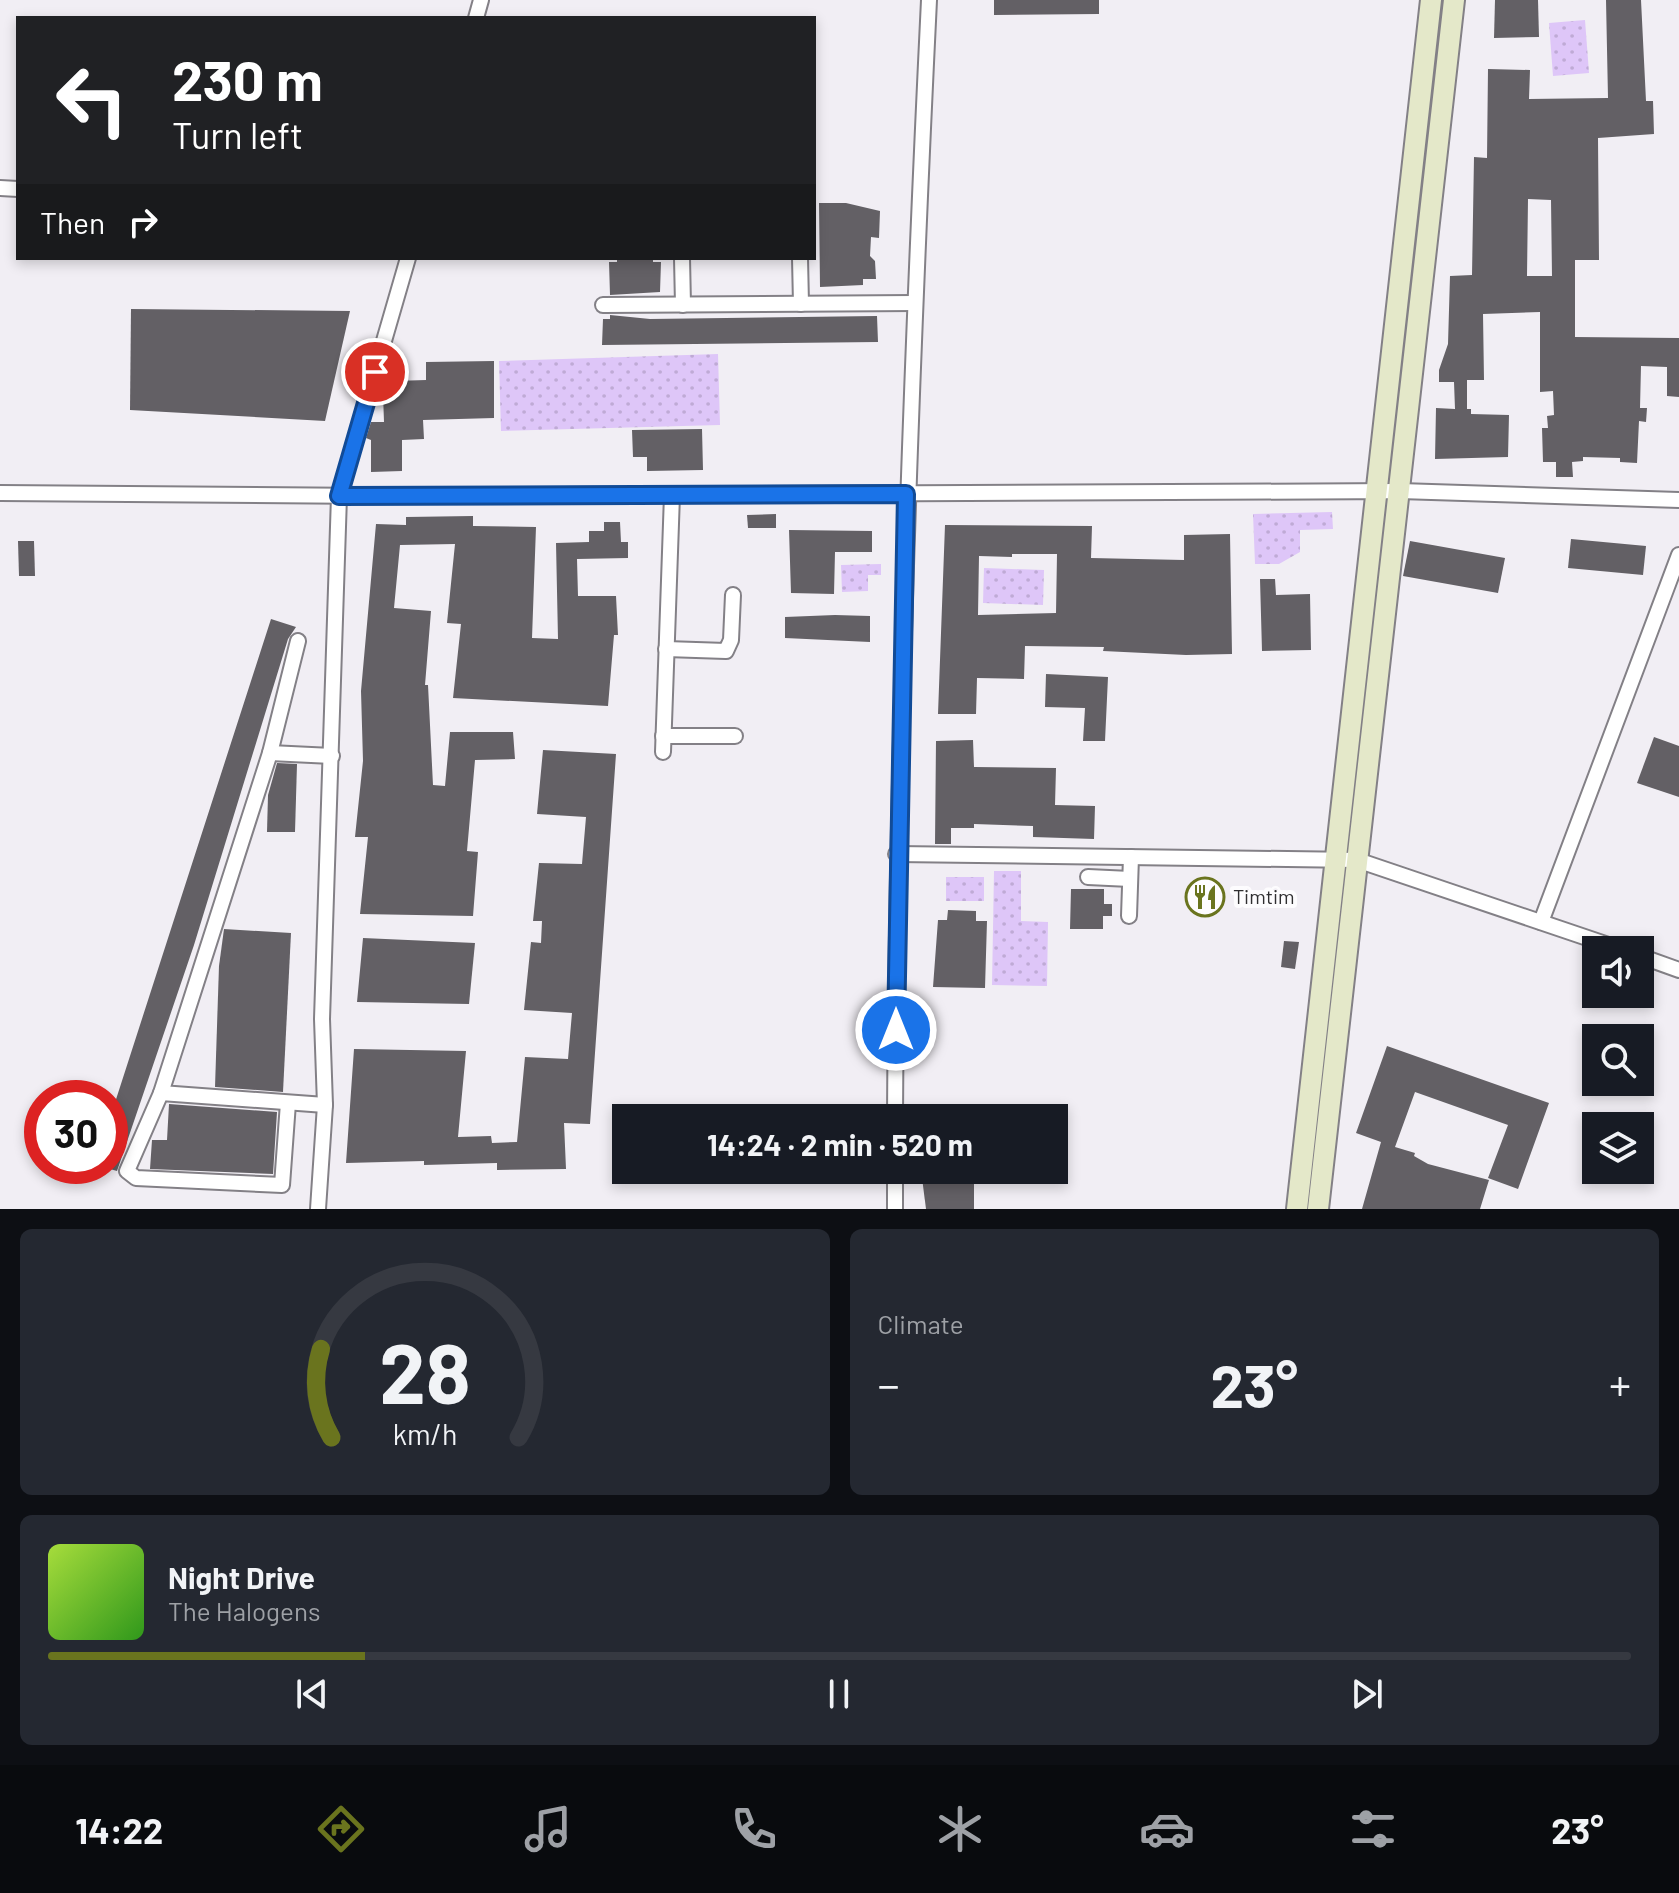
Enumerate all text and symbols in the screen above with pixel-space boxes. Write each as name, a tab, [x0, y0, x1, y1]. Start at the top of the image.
text: 230 m	[172, 45, 323, 112]
icon: left	[40, 48, 144, 152]
text: Turn left	[172, 113, 303, 156]
icon: right	[121, 200, 165, 244]
text: Then	[40, 204, 105, 240]
pin	[341, 338, 409, 406]
icon: arrive	[353, 350, 397, 394]
restaurant icon: Timtim	[1184, 876, 1226, 918]
place label: Timtim	[1233, 884, 1295, 908]
map controls	[1582, 936, 1654, 1184]
button: sound	[1582, 936, 1654, 1008]
position arrow	[854, 988, 938, 1072]
button: search	[1582, 1024, 1654, 1096]
speed limit sign: 30	[24, 1080, 128, 1184]
button: layers	[1582, 1112, 1654, 1184]
text: 14:24 · 2 min · 520 m	[707, 1126, 973, 1162]
text: Climate	[878, 1308, 964, 1339]
text: 28	[379, 1321, 471, 1421]
text: 23°	[1210, 1348, 1298, 1420]
text: −	[878, 1357, 900, 1410]
text: +	[1609, 1357, 1631, 1410]
text: km/h	[392, 1416, 457, 1451]
text: Night Drive	[168, 1559, 315, 1595]
text: The Halogens	[168, 1595, 320, 1626]
icon: previous	[290, 1672, 334, 1716]
icon: pause	[817, 1672, 861, 1716]
icon: next	[1345, 1672, 1389, 1716]
icon: directions	[313, 1801, 369, 1857]
icon: music	[520, 1801, 576, 1857]
icon: phone	[726, 1801, 782, 1857]
icon: climate	[932, 1801, 988, 1857]
icon: car	[1139, 1801, 1195, 1857]
icon: filters	[1345, 1801, 1401, 1857]
text: 14:22	[75, 1808, 163, 1851]
text: 23°	[1551, 1808, 1604, 1851]

